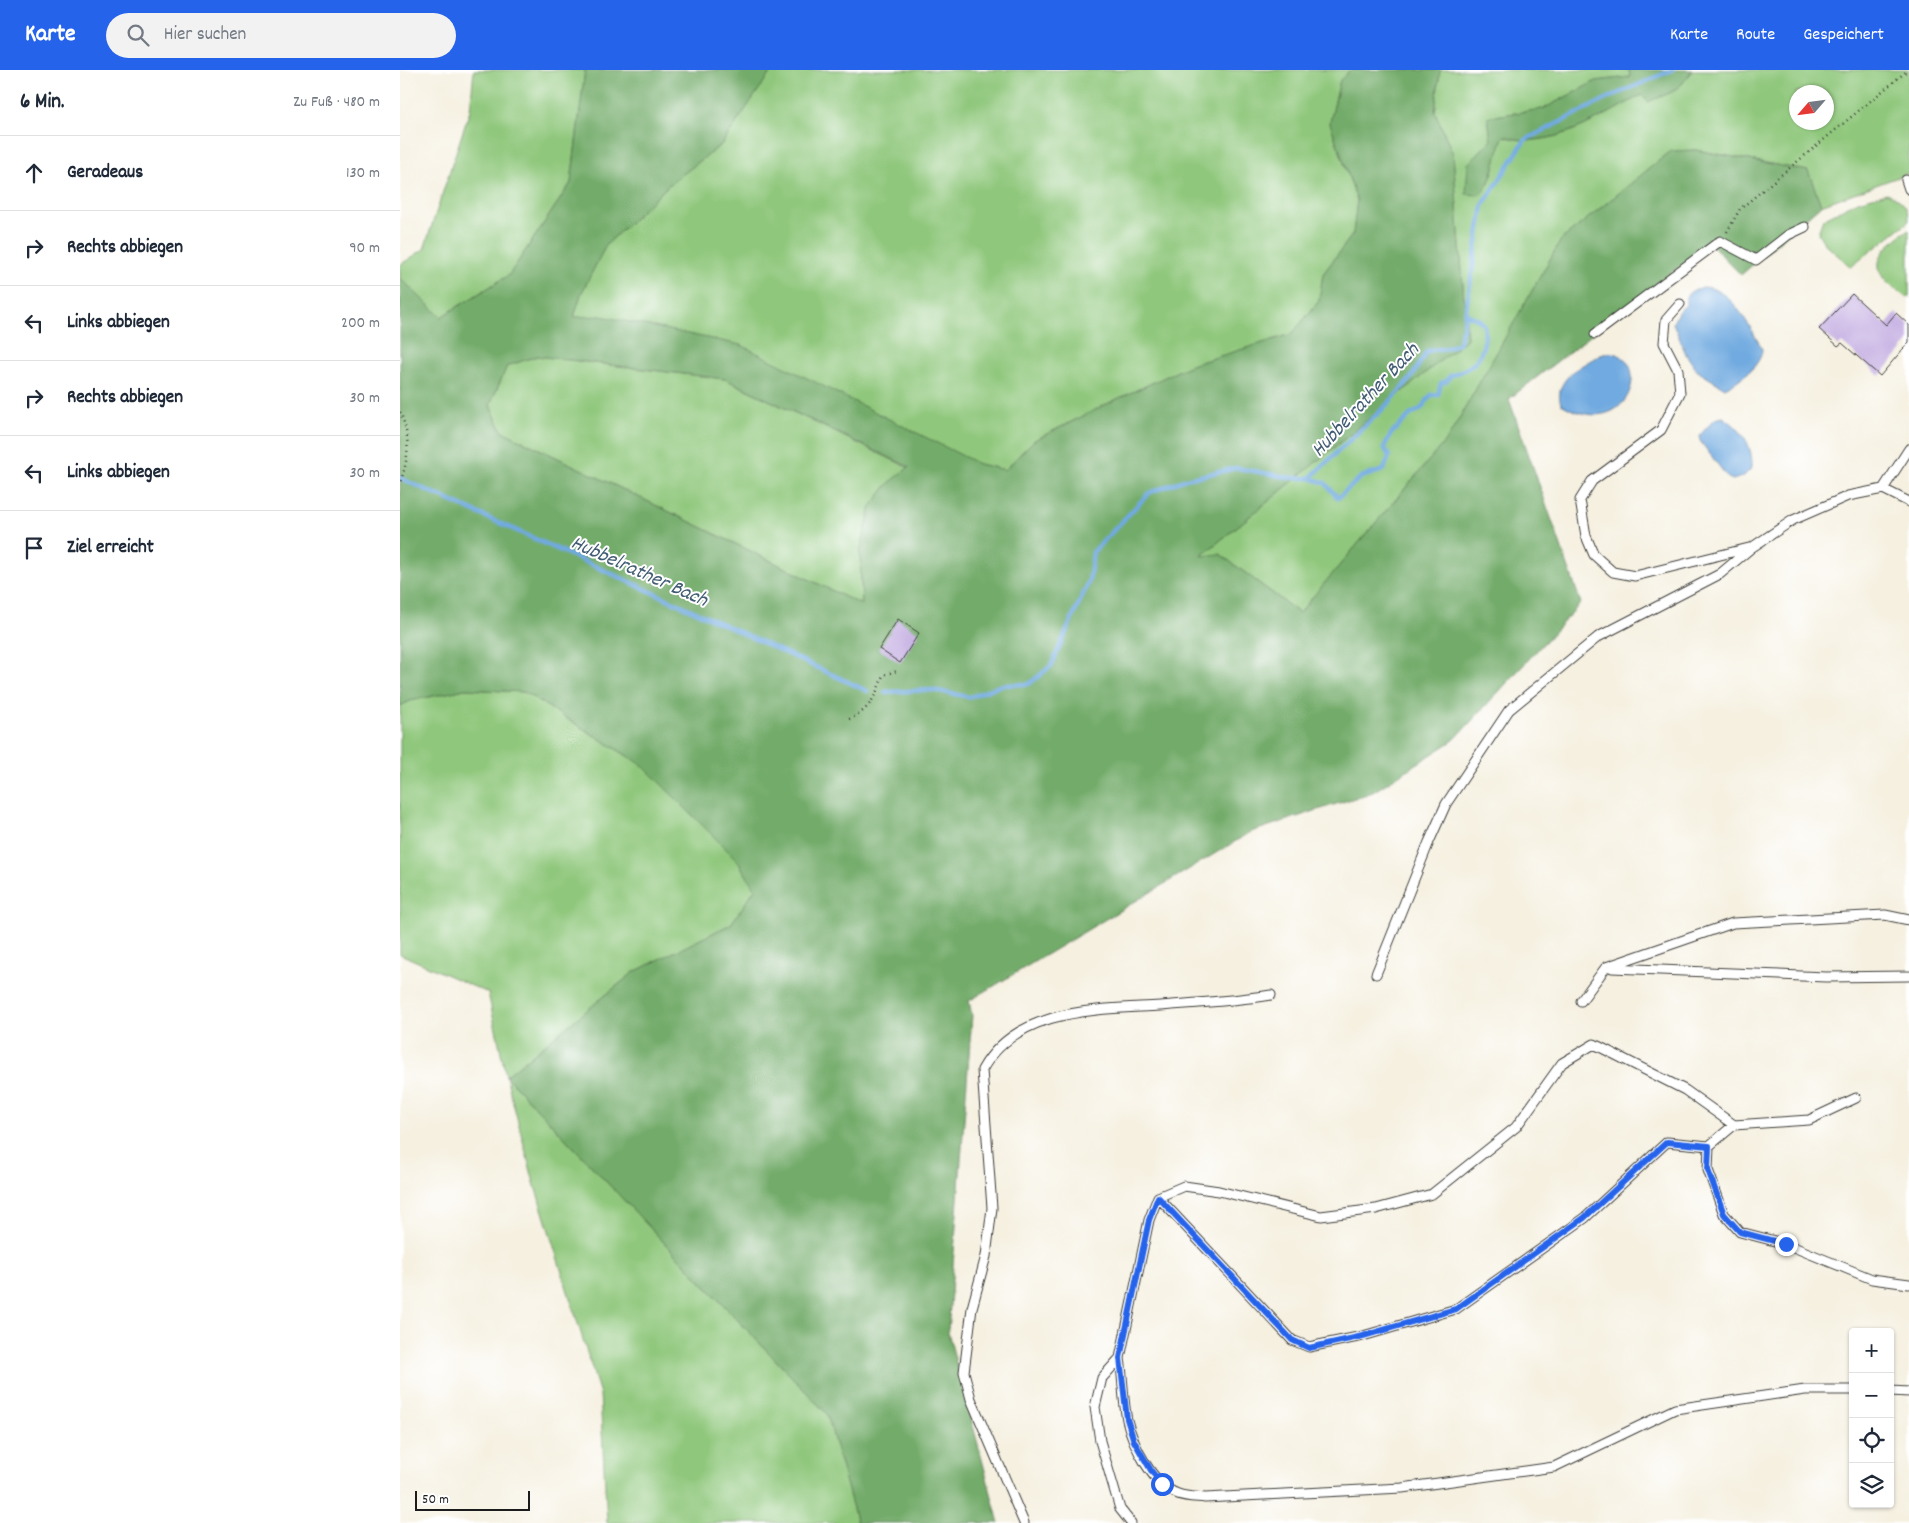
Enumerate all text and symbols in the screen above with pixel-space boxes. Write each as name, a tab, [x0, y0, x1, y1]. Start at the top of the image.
search box	[106, 13, 456, 58]
text: Karte	[25, 18, 76, 52]
icon: search	[124, 21, 152, 49]
text: Hier suchen	[164, 22, 246, 49]
text: Karte	[1670, 23, 1708, 48]
text: Route	[1736, 23, 1775, 48]
text: Gespeichert	[1803, 23, 1884, 48]
north arrow	[1789, 85, 1834, 130]
text: 6 Min.	[20, 88, 64, 118]
text: Zu Fuß · 480 m	[293, 91, 380, 114]
icon: ahead	[20, 159, 48, 187]
text: Geradeaus	[67, 160, 143, 187]
text: 130 m	[346, 162, 380, 185]
icon: right	[20, 234, 48, 262]
text: Rechts abbiegen	[67, 235, 183, 262]
text: 90 m	[349, 237, 380, 260]
icon: left	[20, 309, 48, 337]
text: Links abbiegen	[67, 310, 170, 337]
text: 200 m	[341, 312, 380, 335]
water label: Hubbelrather Bach	[1305, 336, 1428, 465]
icon: right	[20, 384, 48, 412]
text: Rechts abbiegen	[67, 385, 183, 412]
text: 30 m	[350, 387, 380, 410]
icon: left	[20, 459, 48, 487]
text: Links abbiegen	[67, 460, 170, 487]
text: 30 m	[350, 462, 380, 485]
water label: Hubbelrather Bach	[566, 529, 713, 617]
icon: arrive	[20, 534, 48, 562]
text: Ziel erreicht	[67, 535, 154, 562]
route end	[1775, 1233, 1798, 1256]
map controls	[1849, 1328, 1894, 1508]
button: +	[1849, 1328, 1894, 1373]
button: −	[1849, 1373, 1894, 1418]
button: locate	[1849, 1418, 1894, 1463]
button: layers	[1849, 1463, 1894, 1508]
route start	[1151, 1473, 1174, 1496]
scale bar	[415, 1488, 530, 1511]
text: 50 m	[422, 1490, 449, 1510]

